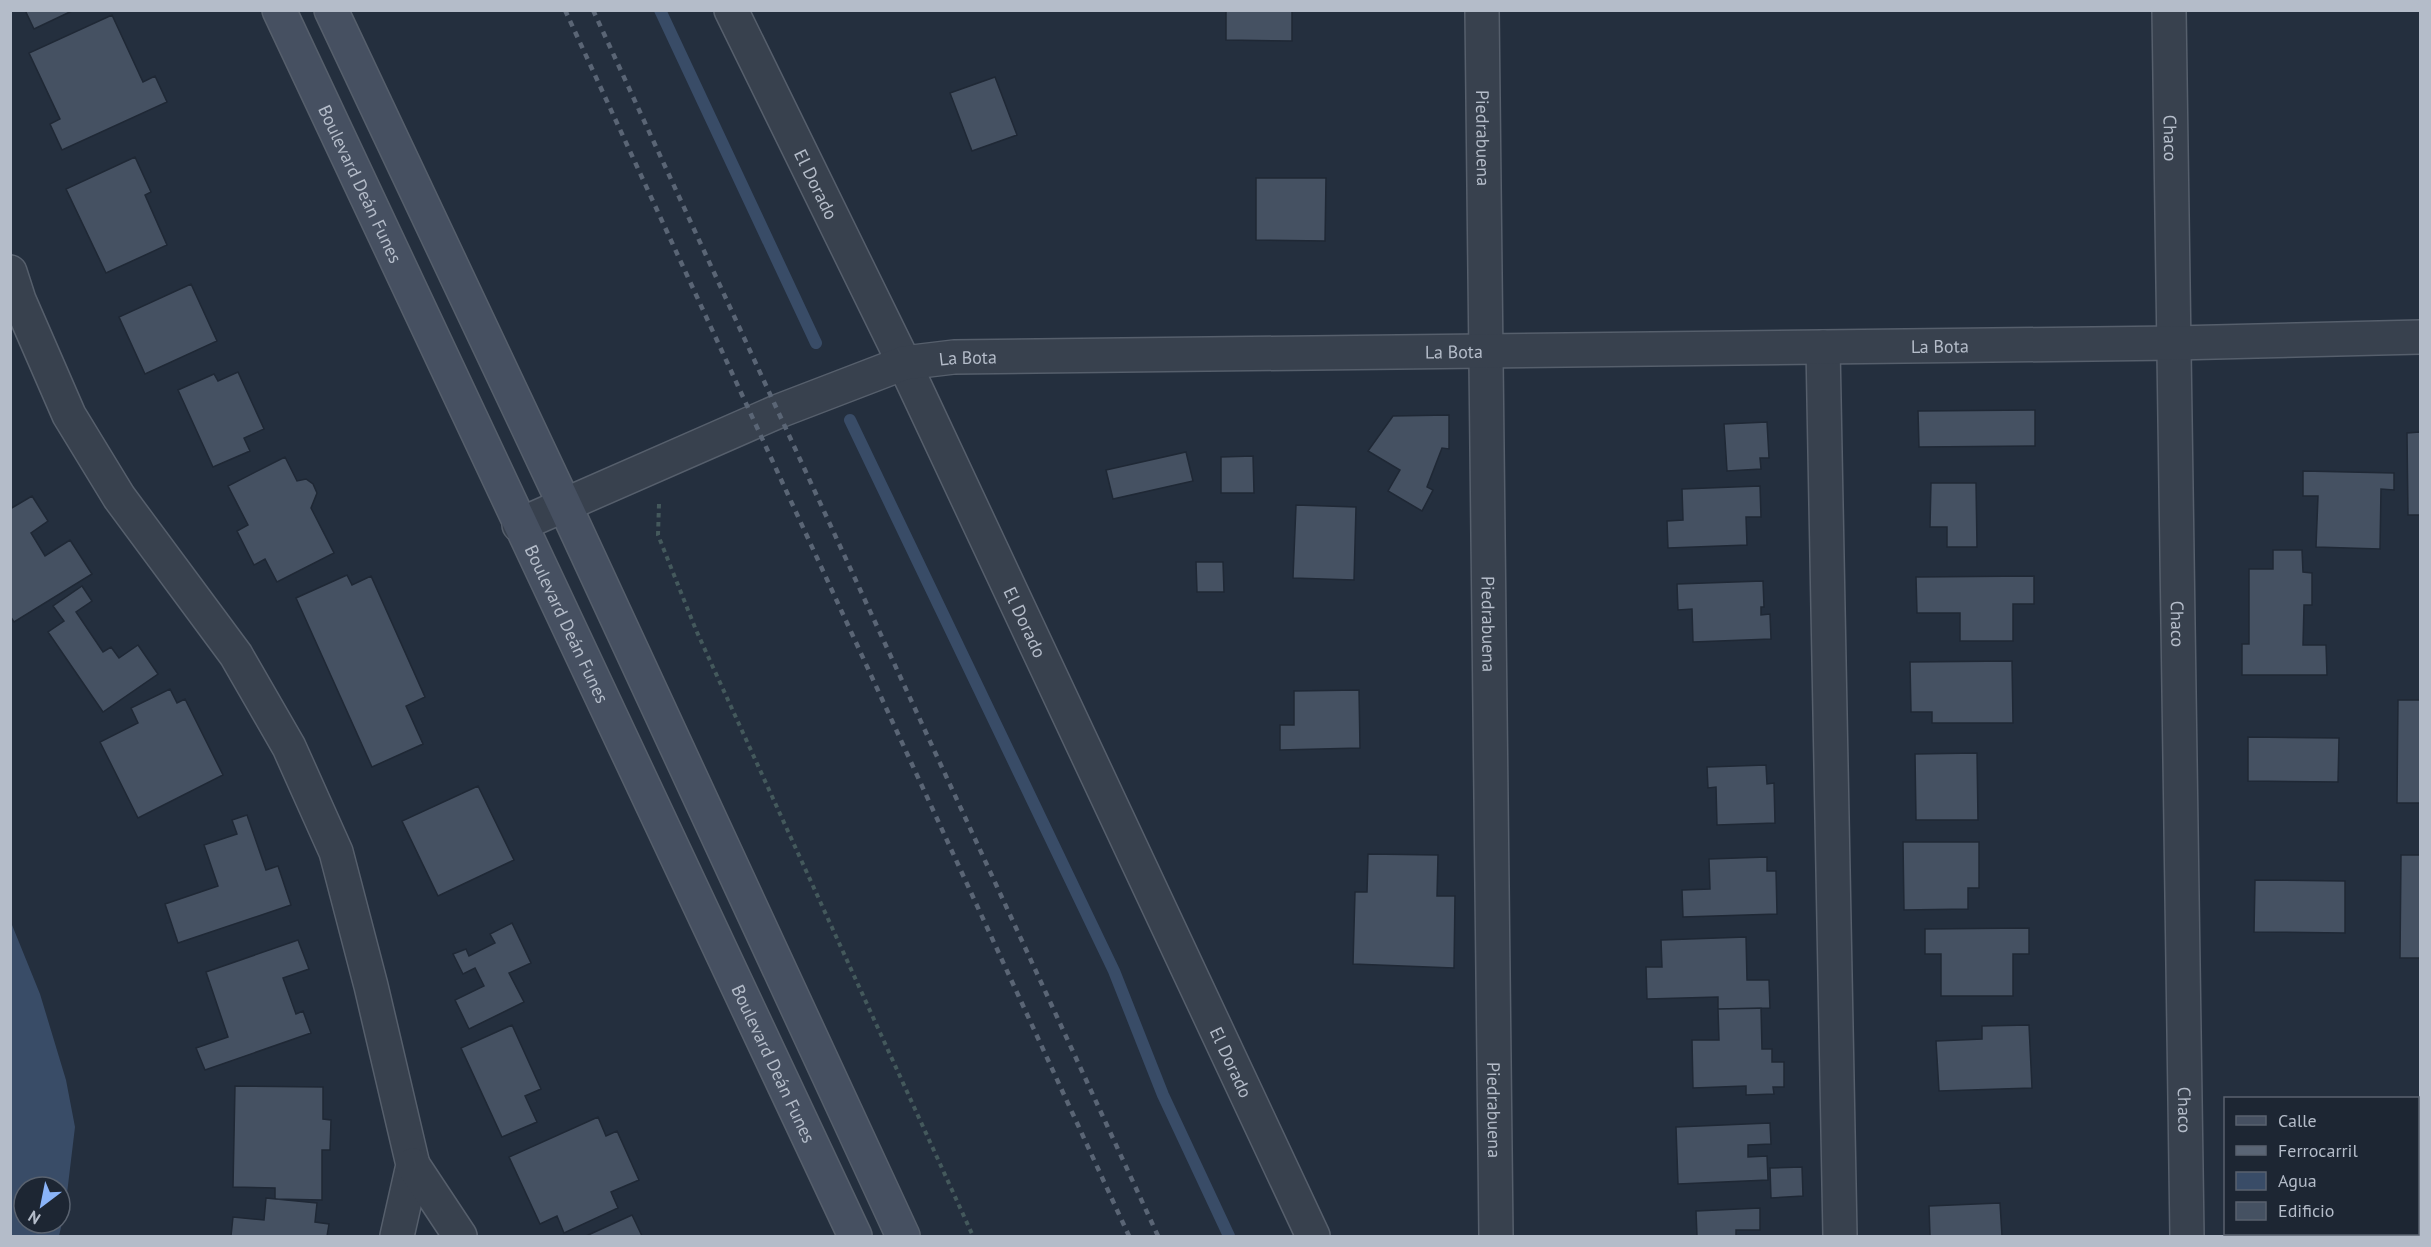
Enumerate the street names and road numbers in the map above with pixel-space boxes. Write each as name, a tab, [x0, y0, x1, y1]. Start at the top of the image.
street label: Piedrabuena	[1471, 90, 1496, 186]
street label: Boulevard Deán Funes	[314, 101, 408, 267]
street label: Chaco	[2159, 115, 2183, 161]
street label: El Dorado	[789, 145, 843, 223]
street label: La Bota	[1911, 334, 1969, 358]
street label: La Bota	[1425, 339, 1483, 363]
street label: La Bota	[938, 345, 997, 370]
street label: Boulevard Deán Funes	[520, 541, 614, 707]
street label: Piedrabuena	[1477, 576, 1501, 672]
street label: El Dorado	[999, 583, 1052, 661]
street label: Chaco	[2166, 601, 2190, 647]
street label: Boulevard Deán Funes	[727, 981, 821, 1146]
street label: El Dorado	[1205, 1023, 1258, 1101]
street label: Piedrabuena	[1483, 1062, 1507, 1158]
street label: Chaco	[2173, 1086, 2197, 1133]

